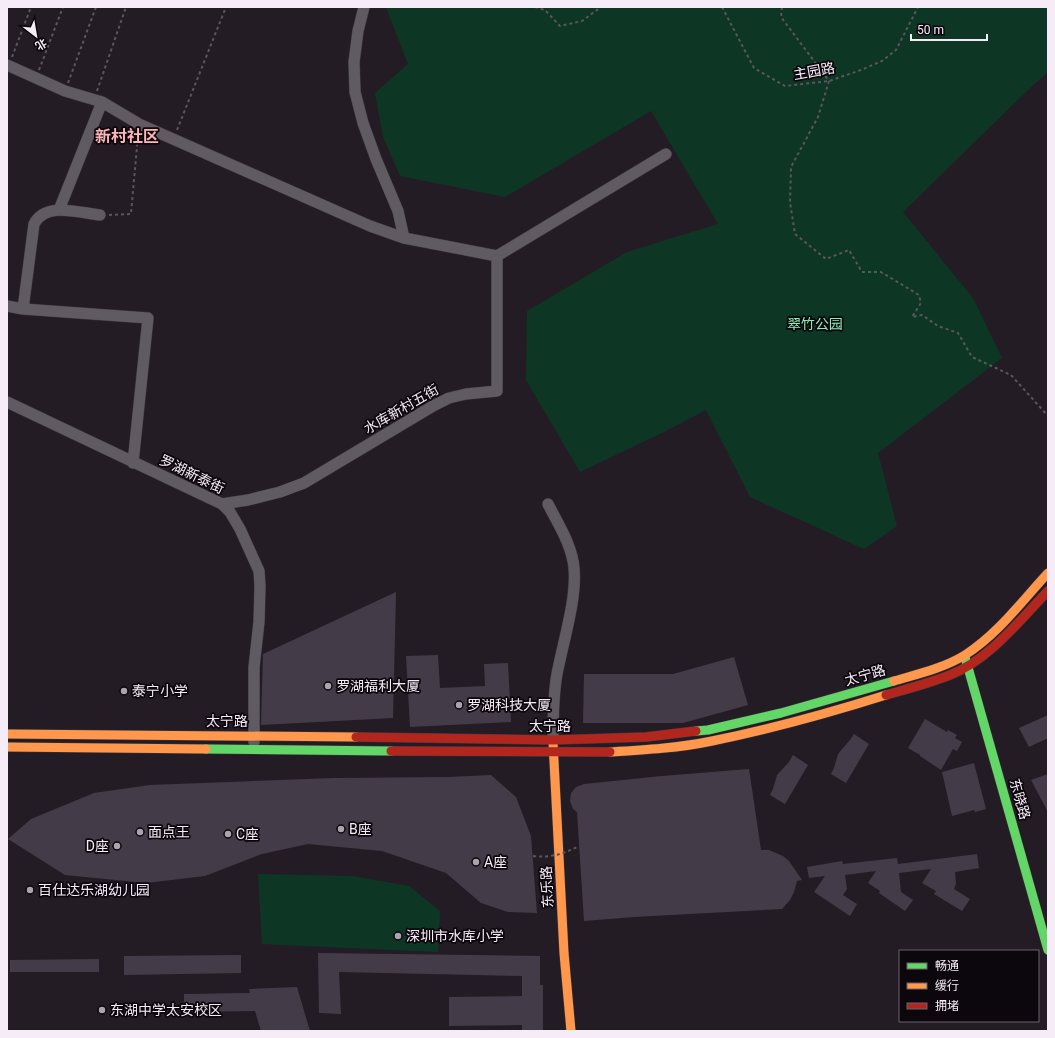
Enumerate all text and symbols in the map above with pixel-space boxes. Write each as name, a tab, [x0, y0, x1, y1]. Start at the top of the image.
north arrow	[16, 16, 56, 56]
scale bar	[911, 16, 987, 42]
text: 50 m	[917, 23, 944, 37]
text: 北	[33, 36, 49, 53]
street label: 主园路	[792, 59, 836, 83]
district label: 新村社区	[95, 127, 159, 146]
park label: 翠竹公园	[787, 316, 843, 332]
street label: 水库新村五街	[361, 381, 441, 437]
street label: 罗湖新泰街	[157, 451, 227, 497]
street label: 太宁路	[843, 662, 887, 688]
place label: 罗湖福利大厦	[336, 678, 420, 694]
marker: 罗湖福利大厦	[323, 681, 333, 691]
place label: 泰宁小学	[132, 683, 188, 699]
marker: 泰宁小学	[119, 686, 129, 696]
place label: 罗湖科技大厦	[467, 697, 551, 713]
marker: 罗湖科技大厦	[454, 700, 464, 710]
street label: 太宁路	[206, 713, 248, 729]
street label: 太宁路	[529, 718, 571, 734]
street label: 东晓路	[1007, 777, 1033, 821]
place label: B座	[349, 821, 372, 837]
place label: 面点王	[148, 824, 190, 840]
marker: B座	[336, 824, 346, 834]
place label: C座	[236, 826, 259, 842]
marker: 面点王	[135, 827, 145, 837]
marker: C座	[223, 829, 233, 839]
place label: D座	[86, 838, 109, 854]
marker: D座	[112, 841, 122, 851]
place label: A座	[484, 854, 507, 870]
marker: A座	[471, 857, 481, 867]
street label: 东乐路	[538, 866, 556, 908]
place label: 百仕达乐湖幼儿园	[38, 882, 150, 898]
marker: 百仕达乐湖幼儿园	[25, 885, 35, 895]
place label: 深圳市水库小学	[406, 928, 504, 944]
marker: 深圳市水库小学	[393, 931, 403, 941]
legend	[899, 950, 1039, 1022]
text: 畅通	[935, 959, 959, 973]
text: 缓行	[935, 979, 959, 993]
text: 拥堵	[935, 999, 959, 1013]
place label: 东湖中学太安校区	[110, 1002, 222, 1018]
marker: 东湖中学太安校区	[97, 1005, 107, 1015]

